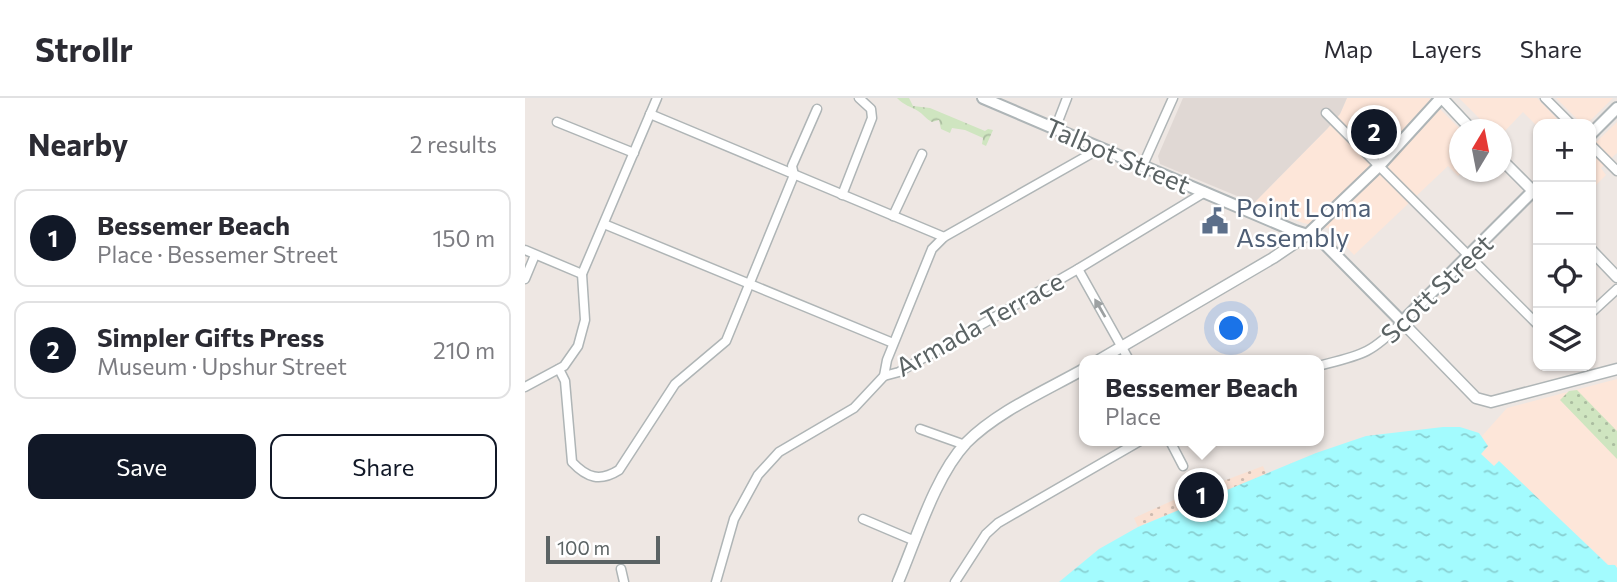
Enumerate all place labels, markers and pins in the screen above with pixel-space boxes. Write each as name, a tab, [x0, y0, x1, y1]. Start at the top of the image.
pin: 2	[1351, 106, 1397, 158]
place label: Point Loma Assembly	[1236, 191, 1371, 252]
public building icon: Point Loma Assembly	[1200, 206, 1230, 236]
pin: 1	[1178, 469, 1224, 521]

